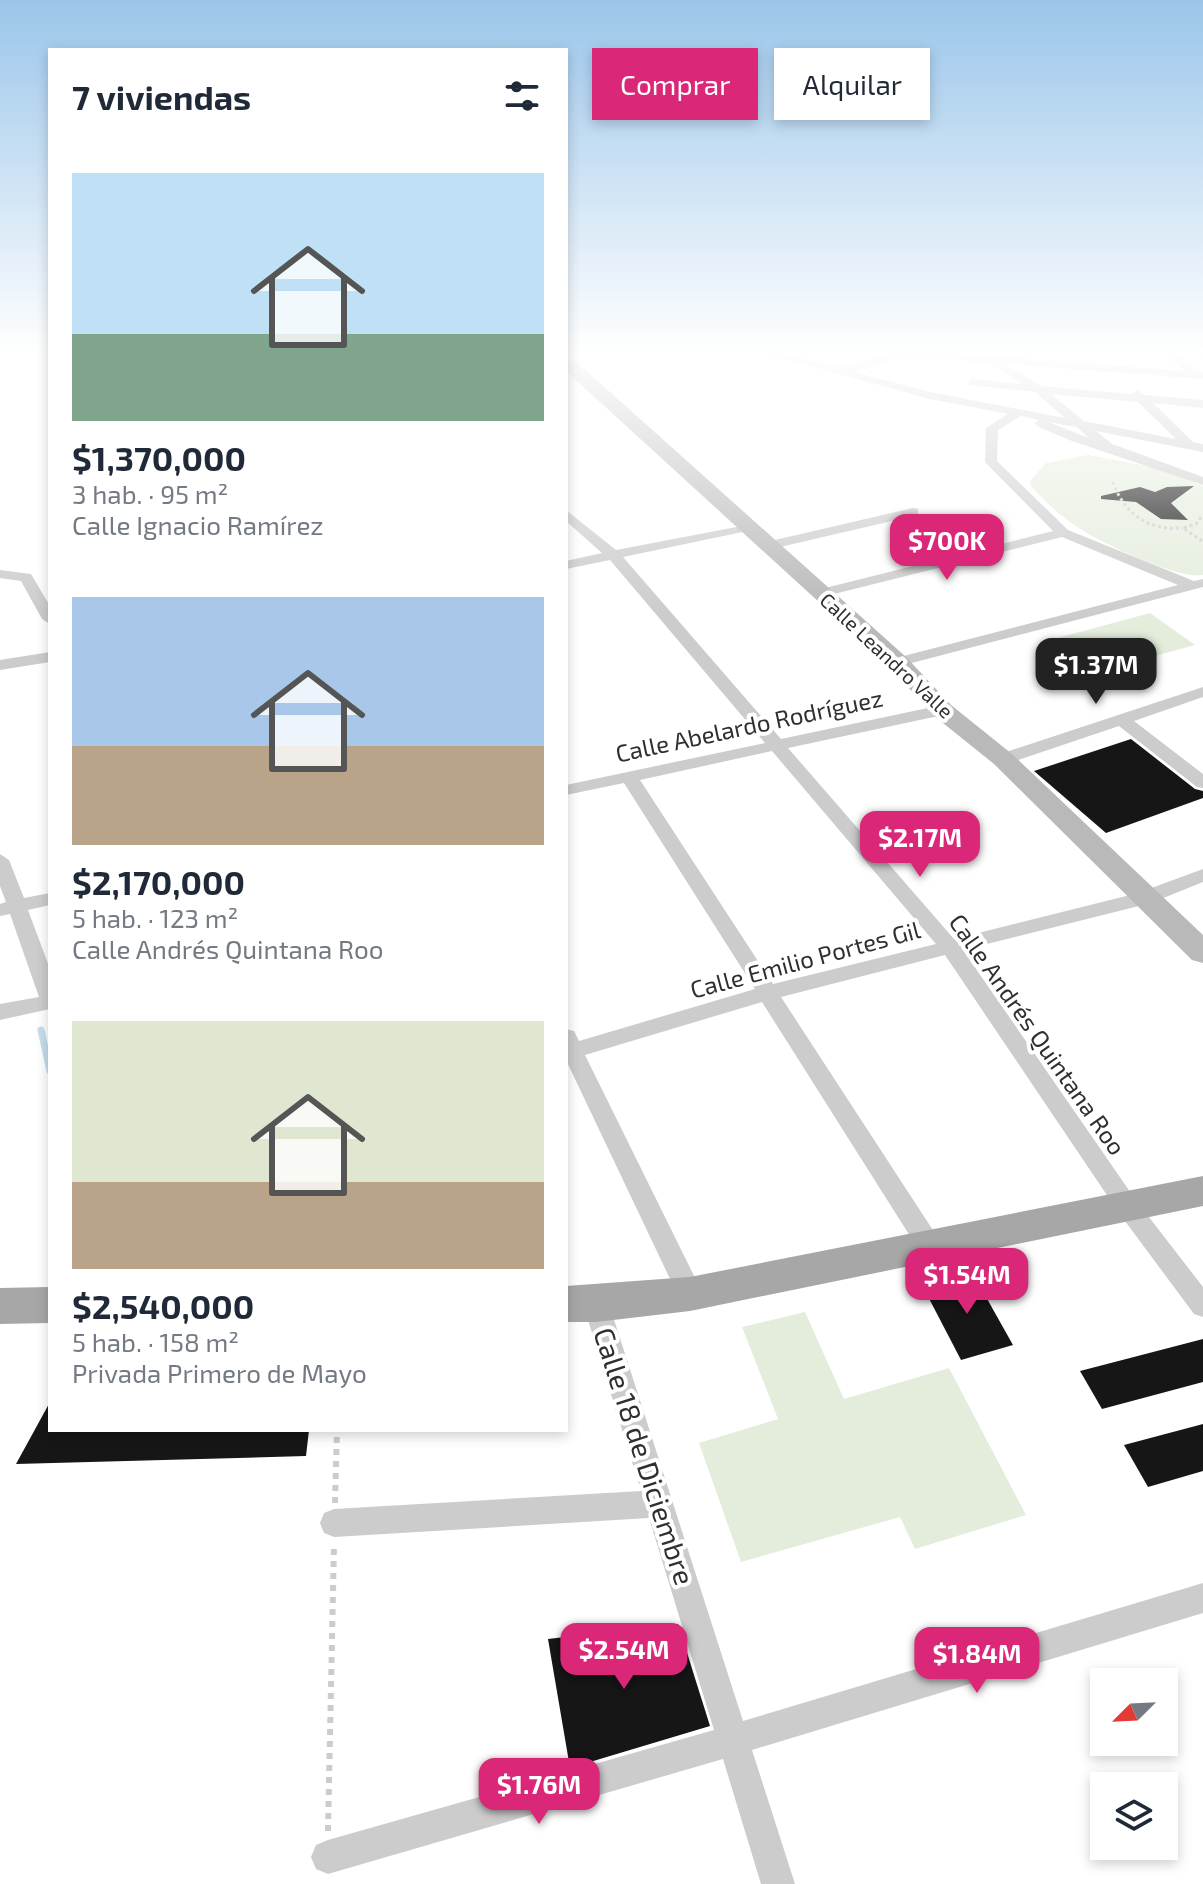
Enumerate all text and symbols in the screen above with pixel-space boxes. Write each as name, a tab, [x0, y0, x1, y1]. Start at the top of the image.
chip: Comprar	[592, 48, 758, 120]
chip: Alquilar	[774, 48, 930, 120]
icon: filters	[500, 74, 544, 118]
text: 7 viviendas	[72, 76, 251, 117]
icon: home	[236, 225, 380, 369]
text: $1,370,000	[72, 437, 246, 478]
text: 3 hab. · 95 m²	[72, 478, 228, 509]
text: Calle Ignacio Ramírez	[72, 509, 324, 540]
pin: $700K	[891, 514, 1003, 582]
text: $700K	[908, 524, 986, 555]
street label: Calle Leandro Valle	[816, 587, 958, 723]
pin: $1.37M	[1031, 638, 1161, 706]
text: $1.37M	[1054, 648, 1138, 679]
icon: home	[236, 649, 380, 793]
street label: Calle Abelardo Rodríguez	[613, 682, 885, 768]
pin: $2.17M	[855, 811, 985, 879]
text: $2.17M	[878, 821, 962, 852]
text: $2,170,000	[72, 861, 245, 902]
text: 5 hab. · 123 m²	[72, 902, 238, 933]
street label: Calle Andrés Quintana Roo	[944, 908, 1132, 1160]
street label: Calle Emilio Portes Gil	[687, 914, 923, 1004]
text: Calle Andrés Quintana Roo	[72, 933, 384, 964]
icon: home	[236, 1073, 380, 1217]
pin: $1.54M	[902, 1248, 1032, 1316]
text: $1.54M	[923, 1258, 1011, 1289]
text: $2,540,000	[72, 1285, 254, 1326]
street label: Calle 18 de Diciembre	[587, 1323, 703, 1589]
text: 5 hab. · 158 m²	[72, 1326, 239, 1357]
text: Privada Primero de Mayo	[72, 1357, 367, 1388]
pin: $2.54M	[559, 1623, 689, 1691]
pin: $1.84M	[912, 1627, 1042, 1695]
text: $2.54M	[578, 1633, 670, 1664]
text: $1.84M	[932, 1637, 1022, 1668]
north arrow	[1090, 1668, 1178, 1756]
map controls	[1090, 1668, 1178, 1860]
pin: $1.76M	[474, 1758, 604, 1826]
text: $1.76M	[497, 1768, 581, 1799]
button: layers	[1090, 1772, 1178, 1860]

